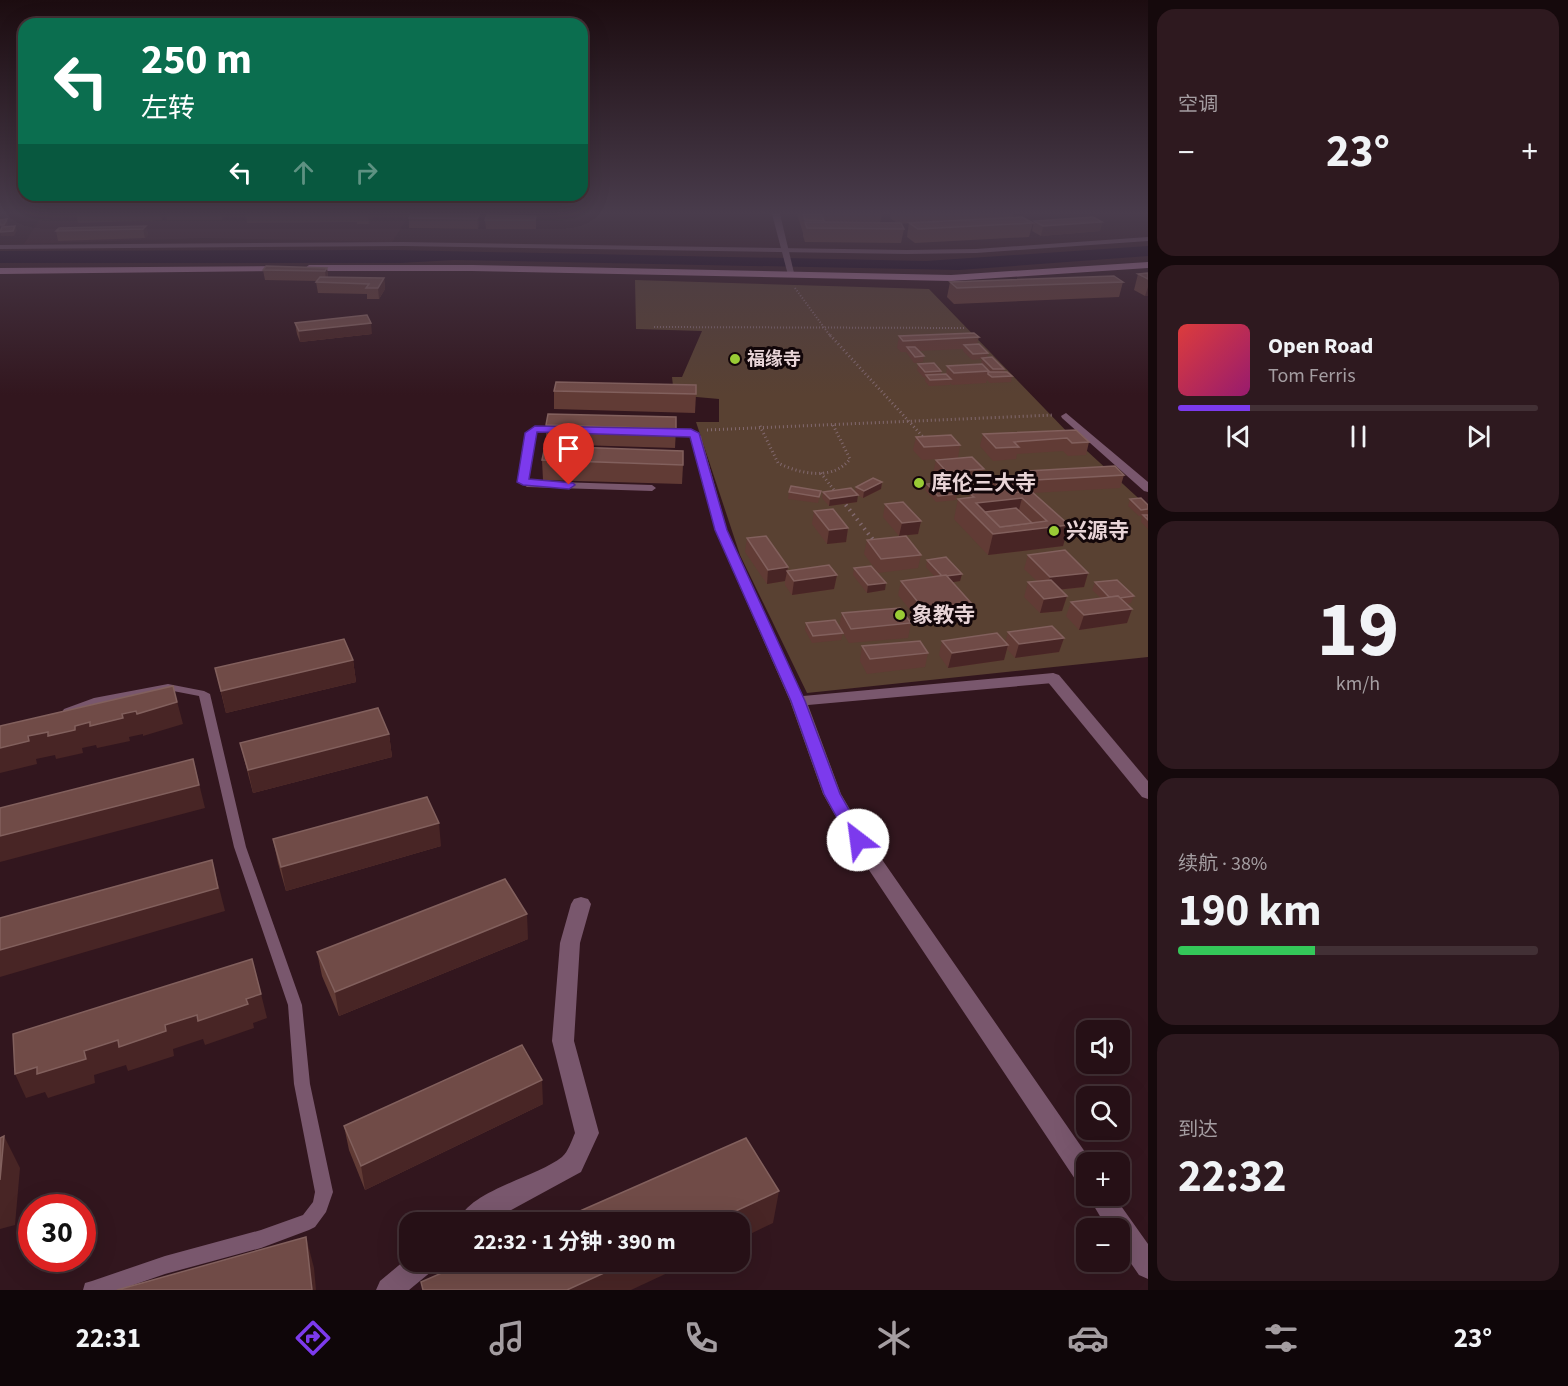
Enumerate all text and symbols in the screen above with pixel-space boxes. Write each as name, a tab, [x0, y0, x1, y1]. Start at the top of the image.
text: 250 m	[141, 30, 252, 90]
icon: left	[42, 42, 120, 120]
text: 左转	[141, 89, 195, 128]
text: 空调	[1178, 91, 1218, 119]
text: 23°	[1326, 120, 1390, 184]
text: −	[1178, 129, 1194, 176]
text: +	[1522, 129, 1538, 176]
icon: left	[224, 156, 257, 189]
icon: ahead	[287, 156, 320, 189]
icon: right	[350, 156, 383, 189]
text: Open Road	[1268, 330, 1373, 362]
place label: 福缘寺	[747, 347, 801, 372]
marker: 福缘寺	[728, 352, 742, 366]
text: Tom Ferris	[1268, 362, 1356, 390]
icon: previous	[1222, 420, 1255, 453]
icon: pause	[1342, 420, 1375, 453]
icon: next	[1462, 420, 1495, 453]
pin	[543, 423, 594, 485]
icon: arrive	[552, 432, 585, 465]
place label: 库伦三大寺	[931, 468, 1036, 498]
marker: 库伦三大寺	[912, 476, 926, 490]
place label: 兴源寺	[1066, 516, 1129, 546]
marker: 兴源寺	[1047, 524, 1061, 538]
text: 19	[1317, 575, 1399, 686]
place label: 象教寺	[912, 600, 975, 630]
marker: 象教寺	[893, 608, 907, 622]
text: km/h	[1336, 670, 1380, 698]
position arrow	[826, 808, 890, 872]
text: 续航 · 38%	[1178, 850, 1267, 878]
text: 190 km	[1178, 879, 1322, 943]
map controls	[1076, 1020, 1130, 1272]
button: sound	[1076, 1020, 1130, 1074]
button: search	[1076, 1086, 1130, 1140]
text: 到达	[1178, 1116, 1218, 1144]
text: 22:32	[1178, 1145, 1287, 1209]
button: +	[1076, 1152, 1130, 1206]
speed limit sign: 30	[18, 1194, 96, 1272]
button: −	[1076, 1218, 1130, 1272]
text: 22:32 · 1 分钟 · 390 m	[474, 1226, 675, 1258]
icon: directions	[292, 1317, 334, 1359]
icon: music	[486, 1317, 528, 1359]
icon: phone	[680, 1317, 722, 1359]
icon: climate	[873, 1317, 915, 1359]
icon: car	[1067, 1317, 1109, 1359]
icon: filters	[1260, 1317, 1302, 1359]
text: 22:31	[76, 1319, 141, 1358]
text: 23°	[1454, 1319, 1492, 1358]

